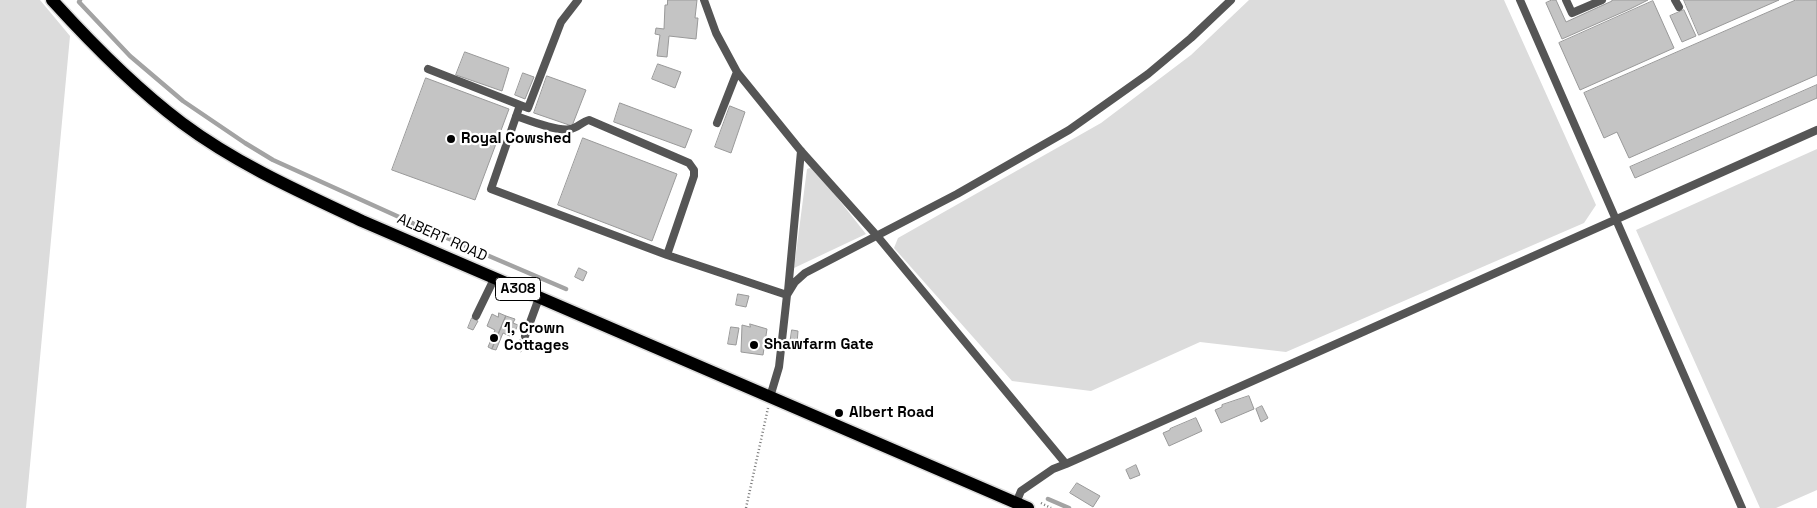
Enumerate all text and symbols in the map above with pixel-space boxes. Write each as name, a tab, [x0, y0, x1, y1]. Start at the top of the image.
place label: Royal Cowshed	[461, 130, 571, 148]
marker: Royal Cowshed	[445, 133, 457, 145]
street label: ALBERT ROAD	[394, 210, 490, 266]
road number: A308	[496, 278, 540, 300]
place label: 1, Crown Cottages	[504, 320, 569, 355]
marker: 1, Crown Cottages	[488, 332, 500, 344]
place label: Shawfarm Gate	[764, 336, 874, 354]
marker: Shawfarm Gate	[748, 339, 760, 351]
place label: Albert Road	[849, 404, 934, 422]
marker: Albert Road	[833, 407, 845, 419]

